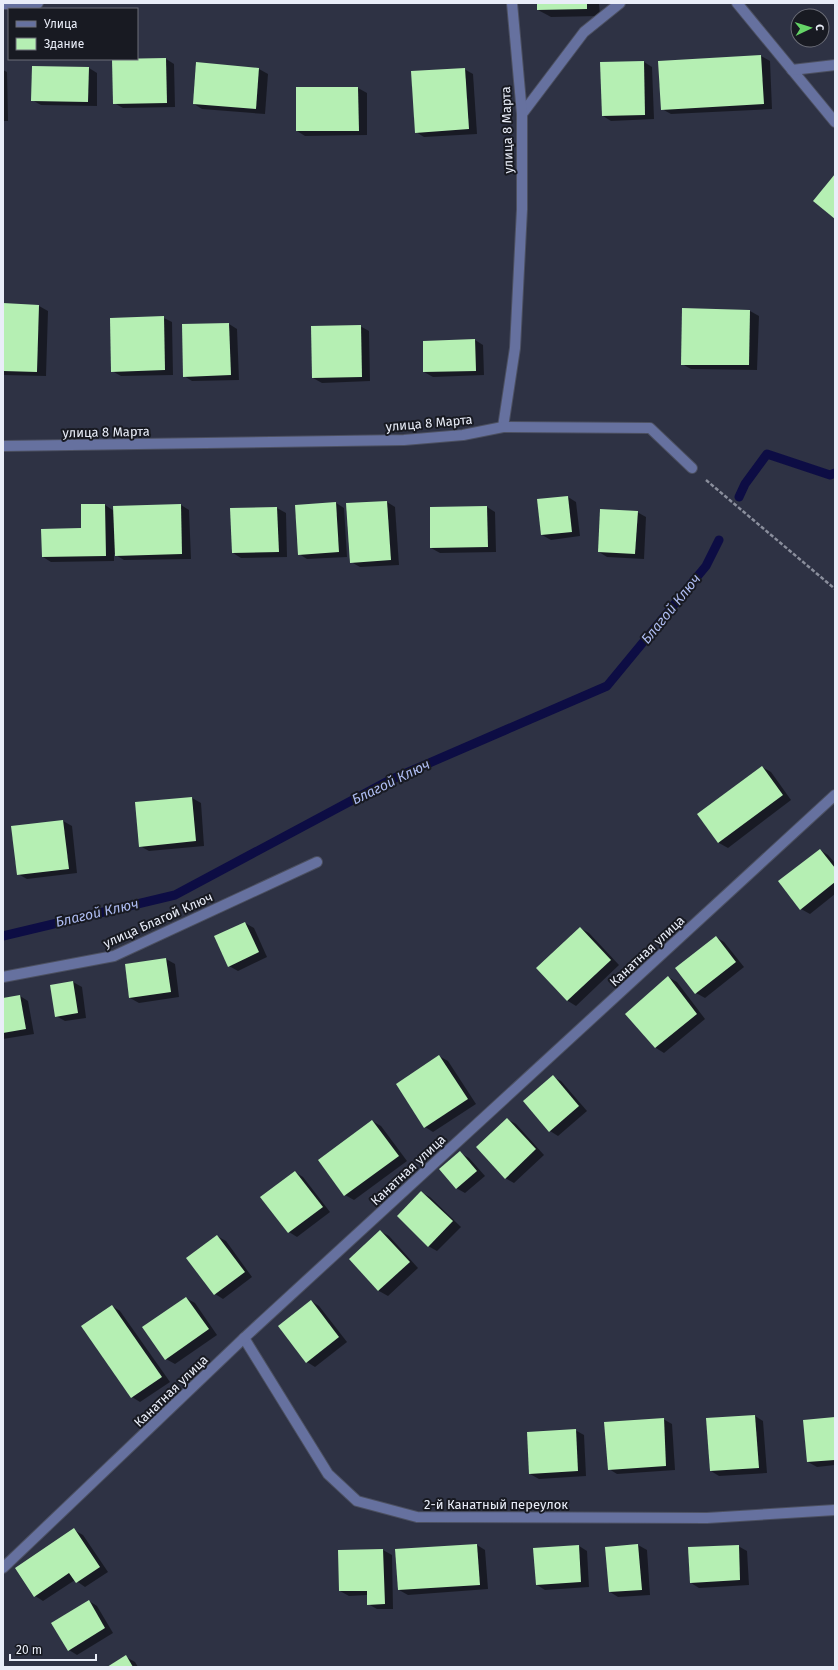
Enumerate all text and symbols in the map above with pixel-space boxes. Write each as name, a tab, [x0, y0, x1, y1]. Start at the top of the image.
legend	[8, 8, 138, 60]
north arrow	[790, 8, 830, 48]
text: Улица	[44, 17, 78, 31]
text: С	[813, 24, 826, 32]
text: Здание	[44, 37, 84, 51]
street label: улица 8 Марта	[498, 86, 516, 174]
street label: улица 8 Марта	[385, 412, 473, 434]
street label: улица 8 Марта	[62, 424, 150, 440]
water label: Благой Ключ	[638, 571, 704, 647]
water label: Благой Ключ	[349, 756, 433, 808]
street label: улица Благой Ключ	[101, 889, 215, 951]
water label: Благой Ключ	[54, 895, 140, 931]
street label: Канатная улица	[607, 913, 687, 989]
street label: Канатная улица	[368, 1132, 448, 1208]
street label: Канатная улица	[131, 1352, 211, 1430]
street label: 2-й Канатный переулок	[424, 1497, 568, 1512]
scale bar	[10, 1636, 96, 1662]
text: 20 m	[16, 1643, 42, 1657]

